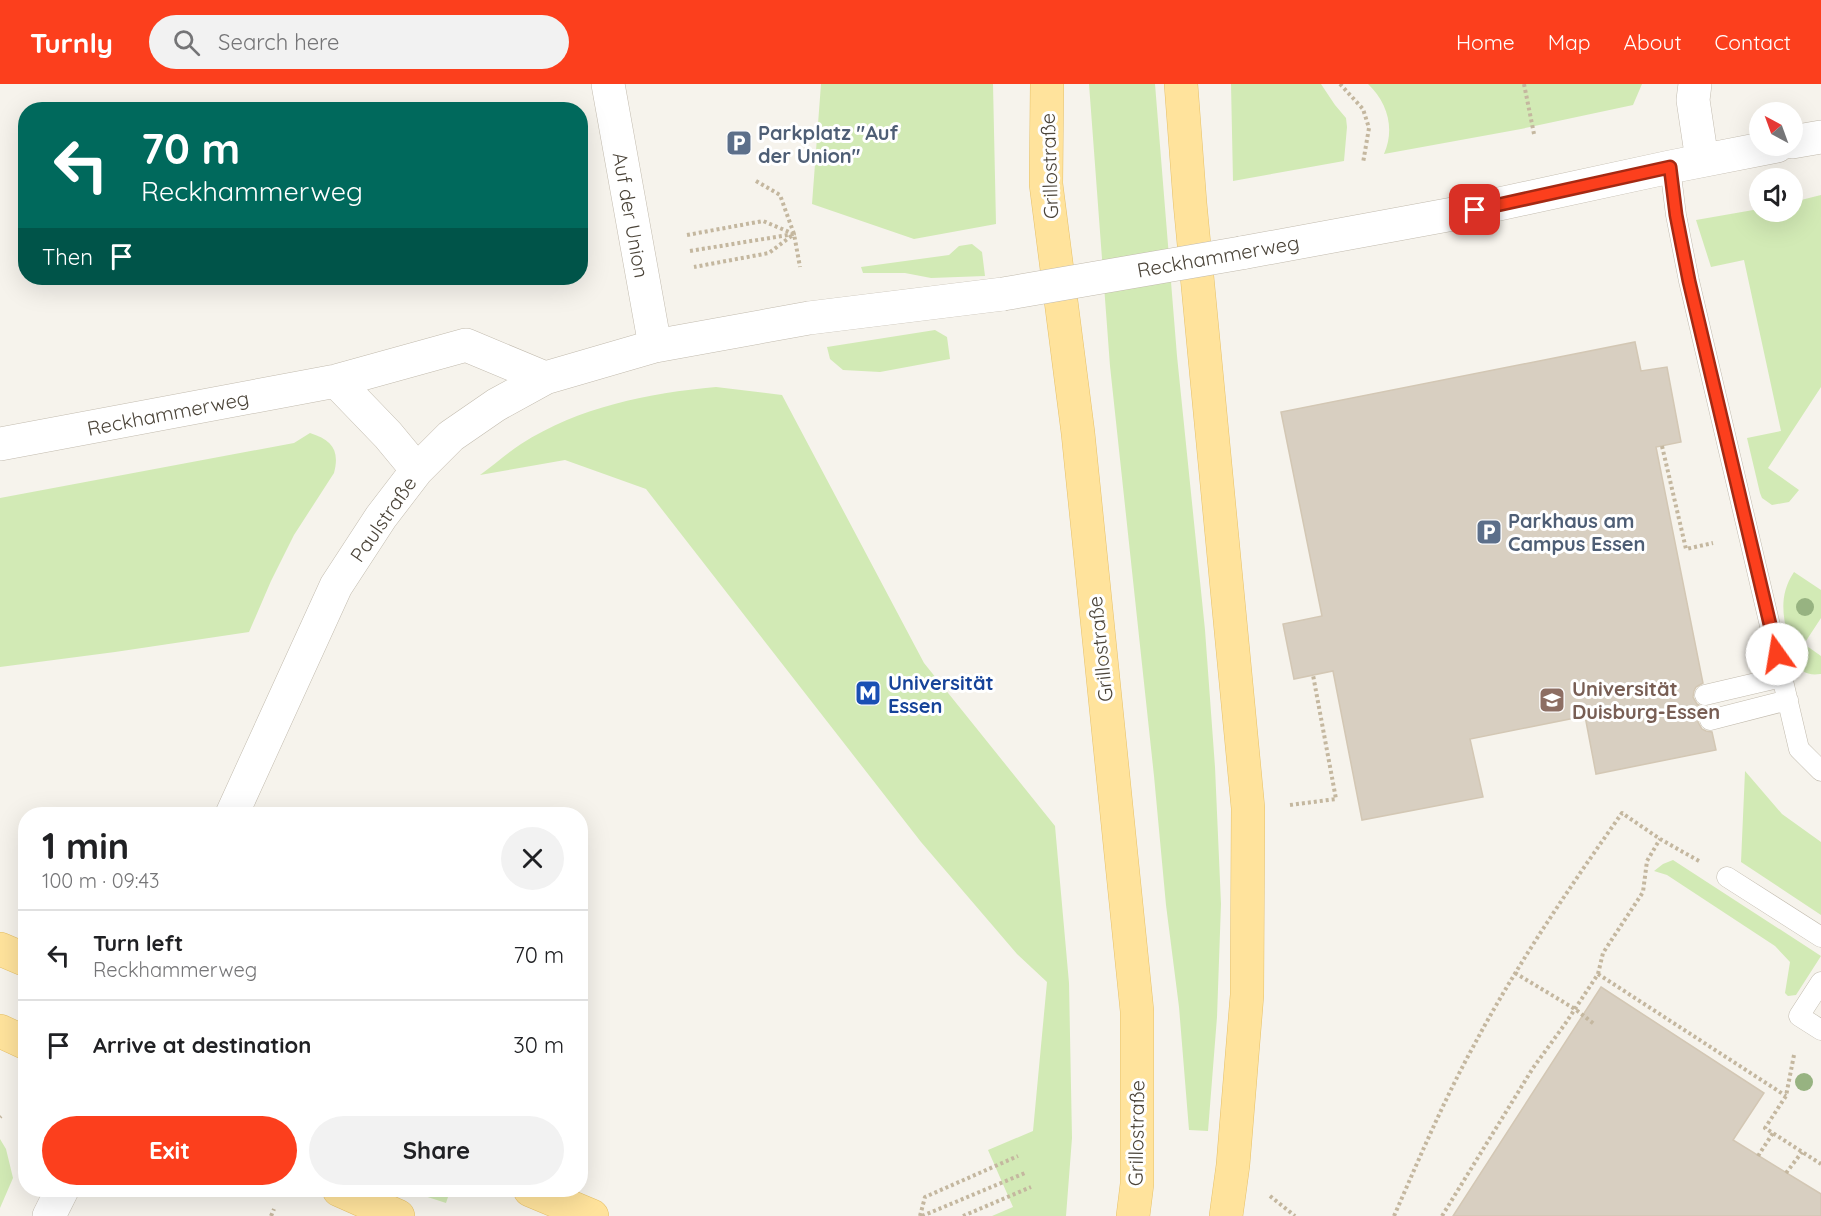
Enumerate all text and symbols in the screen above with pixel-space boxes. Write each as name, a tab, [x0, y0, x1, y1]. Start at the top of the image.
search box	[149, 15, 569, 69]
text: Turnly	[30, 25, 113, 60]
icon: search	[170, 26, 203, 59]
text: Search here	[218, 28, 339, 56]
text: Home	[1456, 29, 1515, 55]
text: Map	[1548, 29, 1591, 55]
text: About	[1624, 29, 1682, 55]
text: Contact	[1715, 29, 1791, 55]
north arrow	[1749, 102, 1803, 156]
map controls	[1749, 102, 1803, 222]
street label: Grillostraße	[1035, 113, 1063, 219]
place label: Parkplatz "Auf der Union"	[758, 120, 898, 168]
text: 70 m	[141, 122, 240, 175]
icon: left	[42, 126, 120, 204]
parking icon: Parkplatz "Auf der Union"	[724, 128, 754, 158]
street label: Auf der Union	[608, 150, 654, 280]
button: sound	[1749, 168, 1803, 222]
text: Reckhammerweg	[141, 174, 363, 208]
pin	[1449, 184, 1500, 235]
icon: arrive	[1458, 193, 1491, 226]
street label: Reckhammerweg	[1135, 229, 1301, 283]
icon: arrive	[105, 240, 138, 273]
text: Then	[42, 243, 93, 271]
street label: Reckhammerweg	[85, 385, 251, 441]
street label: Paulstraße	[344, 471, 422, 567]
place label: Parkhaus am Campus Essen	[1508, 508, 1646, 556]
parking icon: Parkhaus am Campus Essen	[1474, 517, 1504, 547]
street label: Grillostraße	[1082, 595, 1118, 703]
position arrow	[1745, 622, 1809, 686]
place label: Universität Essen	[888, 670, 994, 718]
place label: Universität Duisburg-Essen	[1572, 676, 1720, 724]
metro station icon: Universität Essen	[853, 678, 883, 708]
school or university icon: Universität Duisburg-Essen	[1537, 685, 1567, 715]
text: 1 min	[42, 823, 129, 868]
button: close	[501, 827, 564, 890]
text: 100 m · 09:43	[42, 868, 160, 893]
text: Turn left	[93, 929, 183, 957]
icon: left	[42, 939, 75, 972]
text: 70 m	[514, 941, 564, 969]
text: Reckhammerweg	[93, 957, 257, 982]
icon: arrive	[42, 1029, 75, 1062]
text: Arrive at destination	[93, 1031, 311, 1059]
text: 30 m	[513, 1031, 564, 1059]
street label: Grillostraße	[1123, 1080, 1149, 1186]
button: Exit	[42, 1116, 297, 1185]
button: Share	[309, 1116, 564, 1185]

